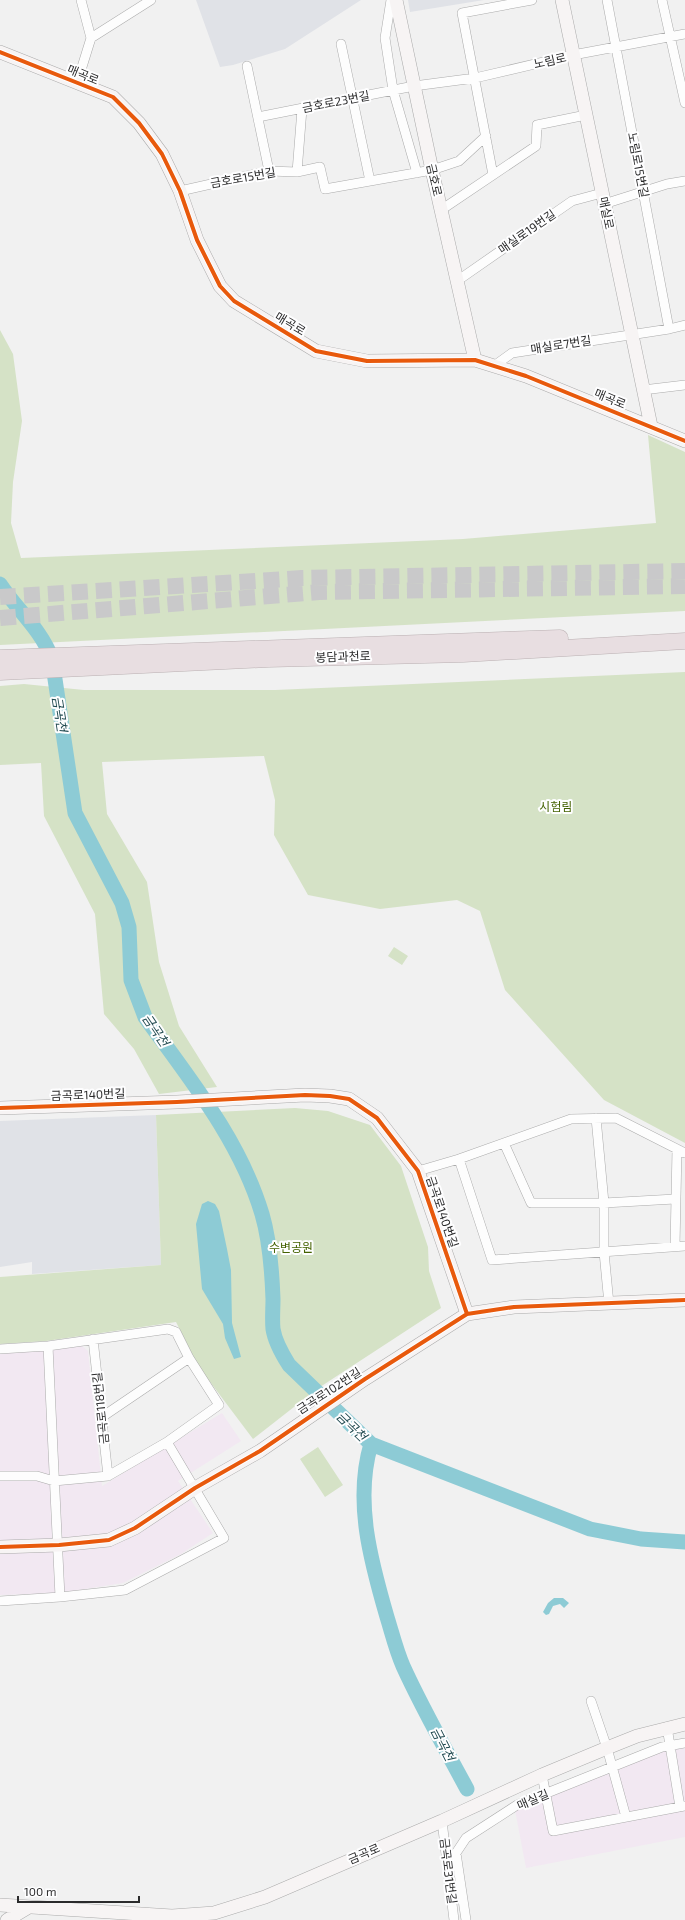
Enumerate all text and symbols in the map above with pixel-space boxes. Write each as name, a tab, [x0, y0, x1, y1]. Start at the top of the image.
street label: 노림로	[532, 49, 567, 71]
street label: 매곡로	[65, 61, 101, 87]
street label: 금호로23번길	[301, 88, 371, 114]
street label: 노림로15번길	[626, 131, 652, 199]
street label: 금호로	[424, 162, 446, 197]
street label: 금호로15번길	[209, 164, 277, 190]
street label: 매실로	[597, 195, 617, 230]
street label: 매실로19번길	[495, 206, 558, 256]
street label: 매곡로	[273, 309, 308, 338]
street label: 매실로7번길	[529, 332, 592, 356]
street label: 매곡로	[592, 385, 628, 411]
street label: 봉담과천로	[315, 648, 371, 664]
water label: 금곡천	[49, 695, 71, 734]
park label: 시험림	[539, 799, 573, 813]
water label: 금곡천	[139, 1011, 173, 1050]
street label: 금곡로140번길	[50, 1086, 125, 1102]
street label: 금곡로140번길	[424, 1174, 462, 1249]
park label: 수변공원	[269, 1240, 313, 1254]
street label: 금곡로102번길	[294, 1364, 363, 1416]
street label: 금곡로118번길	[89, 1372, 111, 1445]
water label: 금곡천	[334, 1408, 371, 1445]
water label: 금곡천	[428, 1724, 459, 1765]
street label: 매실길	[515, 1786, 551, 1812]
street label: 금곡로31번길	[438, 1837, 460, 1905]
street label: 금곡로	[346, 1840, 382, 1866]
scale bar	[18, 1878, 139, 1904]
text: 100 m	[24, 1884, 56, 1898]

